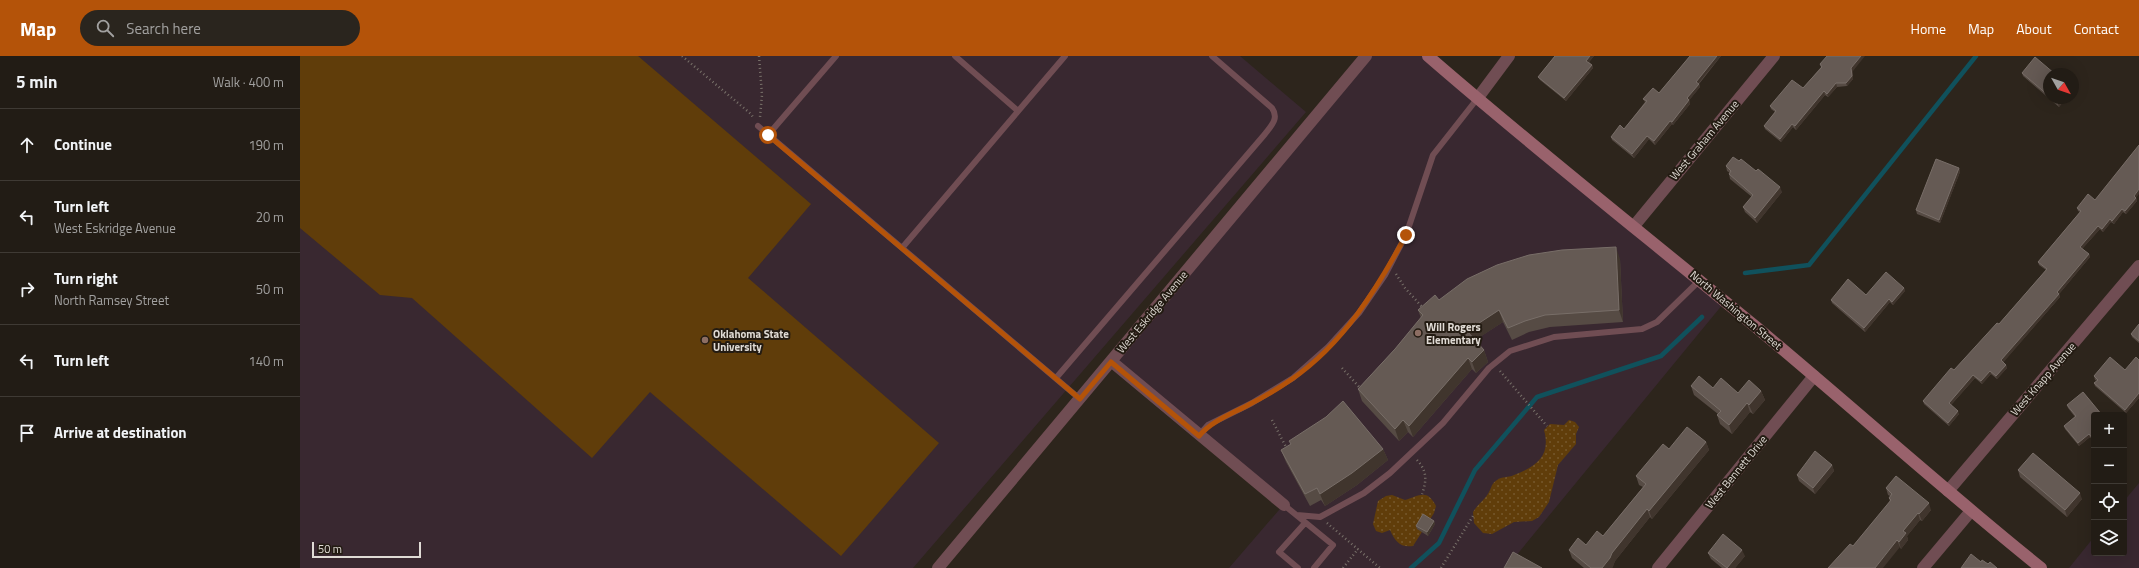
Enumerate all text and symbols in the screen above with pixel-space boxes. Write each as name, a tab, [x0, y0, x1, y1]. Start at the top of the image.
search box	[80, 10, 360, 46]
text: Map	[20, 14, 56, 43]
icon: search	[94, 17, 116, 39]
text: Search here	[126, 17, 201, 40]
text: Home	[1911, 18, 1946, 39]
text: Map	[1968, 18, 1994, 39]
text: About	[2016, 18, 2052, 39]
text: Contact	[2074, 18, 2119, 39]
north arrow	[2043, 68, 2079, 104]
text: 5 min	[16, 69, 57, 95]
text: Walk · 400 m	[213, 72, 284, 92]
street label: West Graham Avenue	[1666, 96, 1743, 183]
route start	[759, 126, 777, 144]
text: Continue	[54, 133, 112, 156]
icon: ahead	[16, 134, 38, 156]
text: 190 m	[248, 135, 284, 155]
text: Turn left	[54, 195, 109, 218]
icon: left	[16, 206, 38, 228]
text: 20 m	[256, 207, 284, 227]
text: West Eskridge Avenue	[54, 218, 176, 238]
route end	[1397, 226, 1415, 244]
text: Turn right	[54, 267, 118, 290]
street label: West Eskridge Avenue	[1113, 267, 1192, 357]
street label: North Washington Street	[1687, 267, 1786, 353]
icon: right	[16, 278, 38, 300]
text: 50 m	[256, 279, 284, 299]
text: North Ramsey Street	[54, 290, 169, 310]
place label: Will Rogers Elementary	[1426, 319, 1481, 348]
place label: Oklahoma State University	[713, 326, 789, 355]
marker: Will Rogers Elementary	[1413, 328, 1423, 338]
marker: Oklahoma State University	[700, 335, 710, 345]
street label: West Knapp Avenue	[2007, 338, 2080, 419]
text: Turn left	[54, 349, 109, 372]
icon: left	[16, 350, 38, 372]
text: 140 m	[248, 351, 284, 371]
map controls	[2091, 412, 2127, 556]
button: +	[2091, 412, 2127, 448]
text: Arrive at destination	[54, 421, 187, 444]
icon: arrive	[16, 422, 38, 444]
street label: West Bennett Drive	[1701, 432, 1771, 512]
button: −	[2091, 448, 2127, 484]
button: locate	[2091, 484, 2127, 520]
button: layers	[2091, 520, 2127, 556]
scale bar	[312, 540, 421, 559]
text: 50 m	[318, 541, 342, 557]

